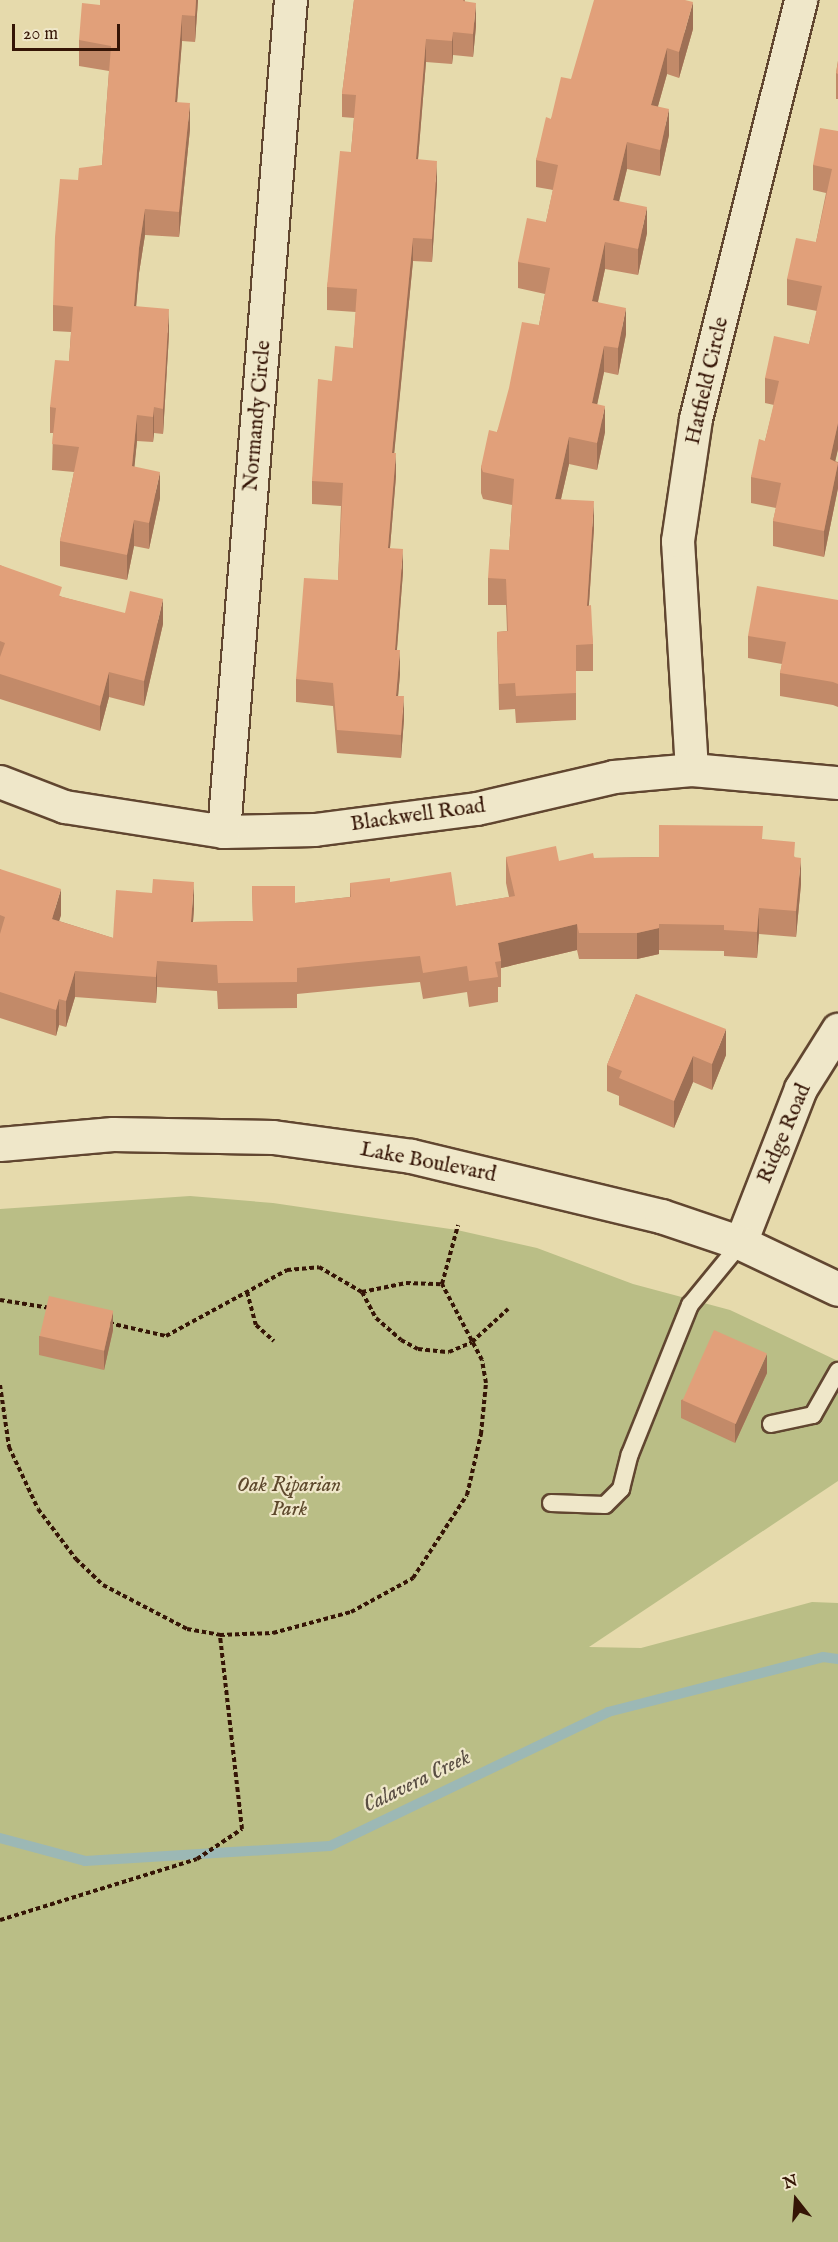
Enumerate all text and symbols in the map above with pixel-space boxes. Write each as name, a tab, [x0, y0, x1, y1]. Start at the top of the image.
scale bar	[15, 12, 123, 50]
text: 20 m	[23, 23, 58, 46]
street label: Hatfield Circle	[681, 315, 735, 447]
street label: Normandy Circle	[239, 339, 277, 493]
street label: Blackwell Road	[349, 794, 487, 838]
street label: Ridge Road	[753, 1080, 817, 1188]
street label: Lake Boulevard	[358, 1137, 498, 1189]
park label: Oak Riparian Park	[237, 1473, 341, 1523]
water label: Calavera Creek	[359, 1745, 475, 1819]
north arrow	[766, 2170, 826, 2230]
text: N	[781, 2171, 800, 2194]

